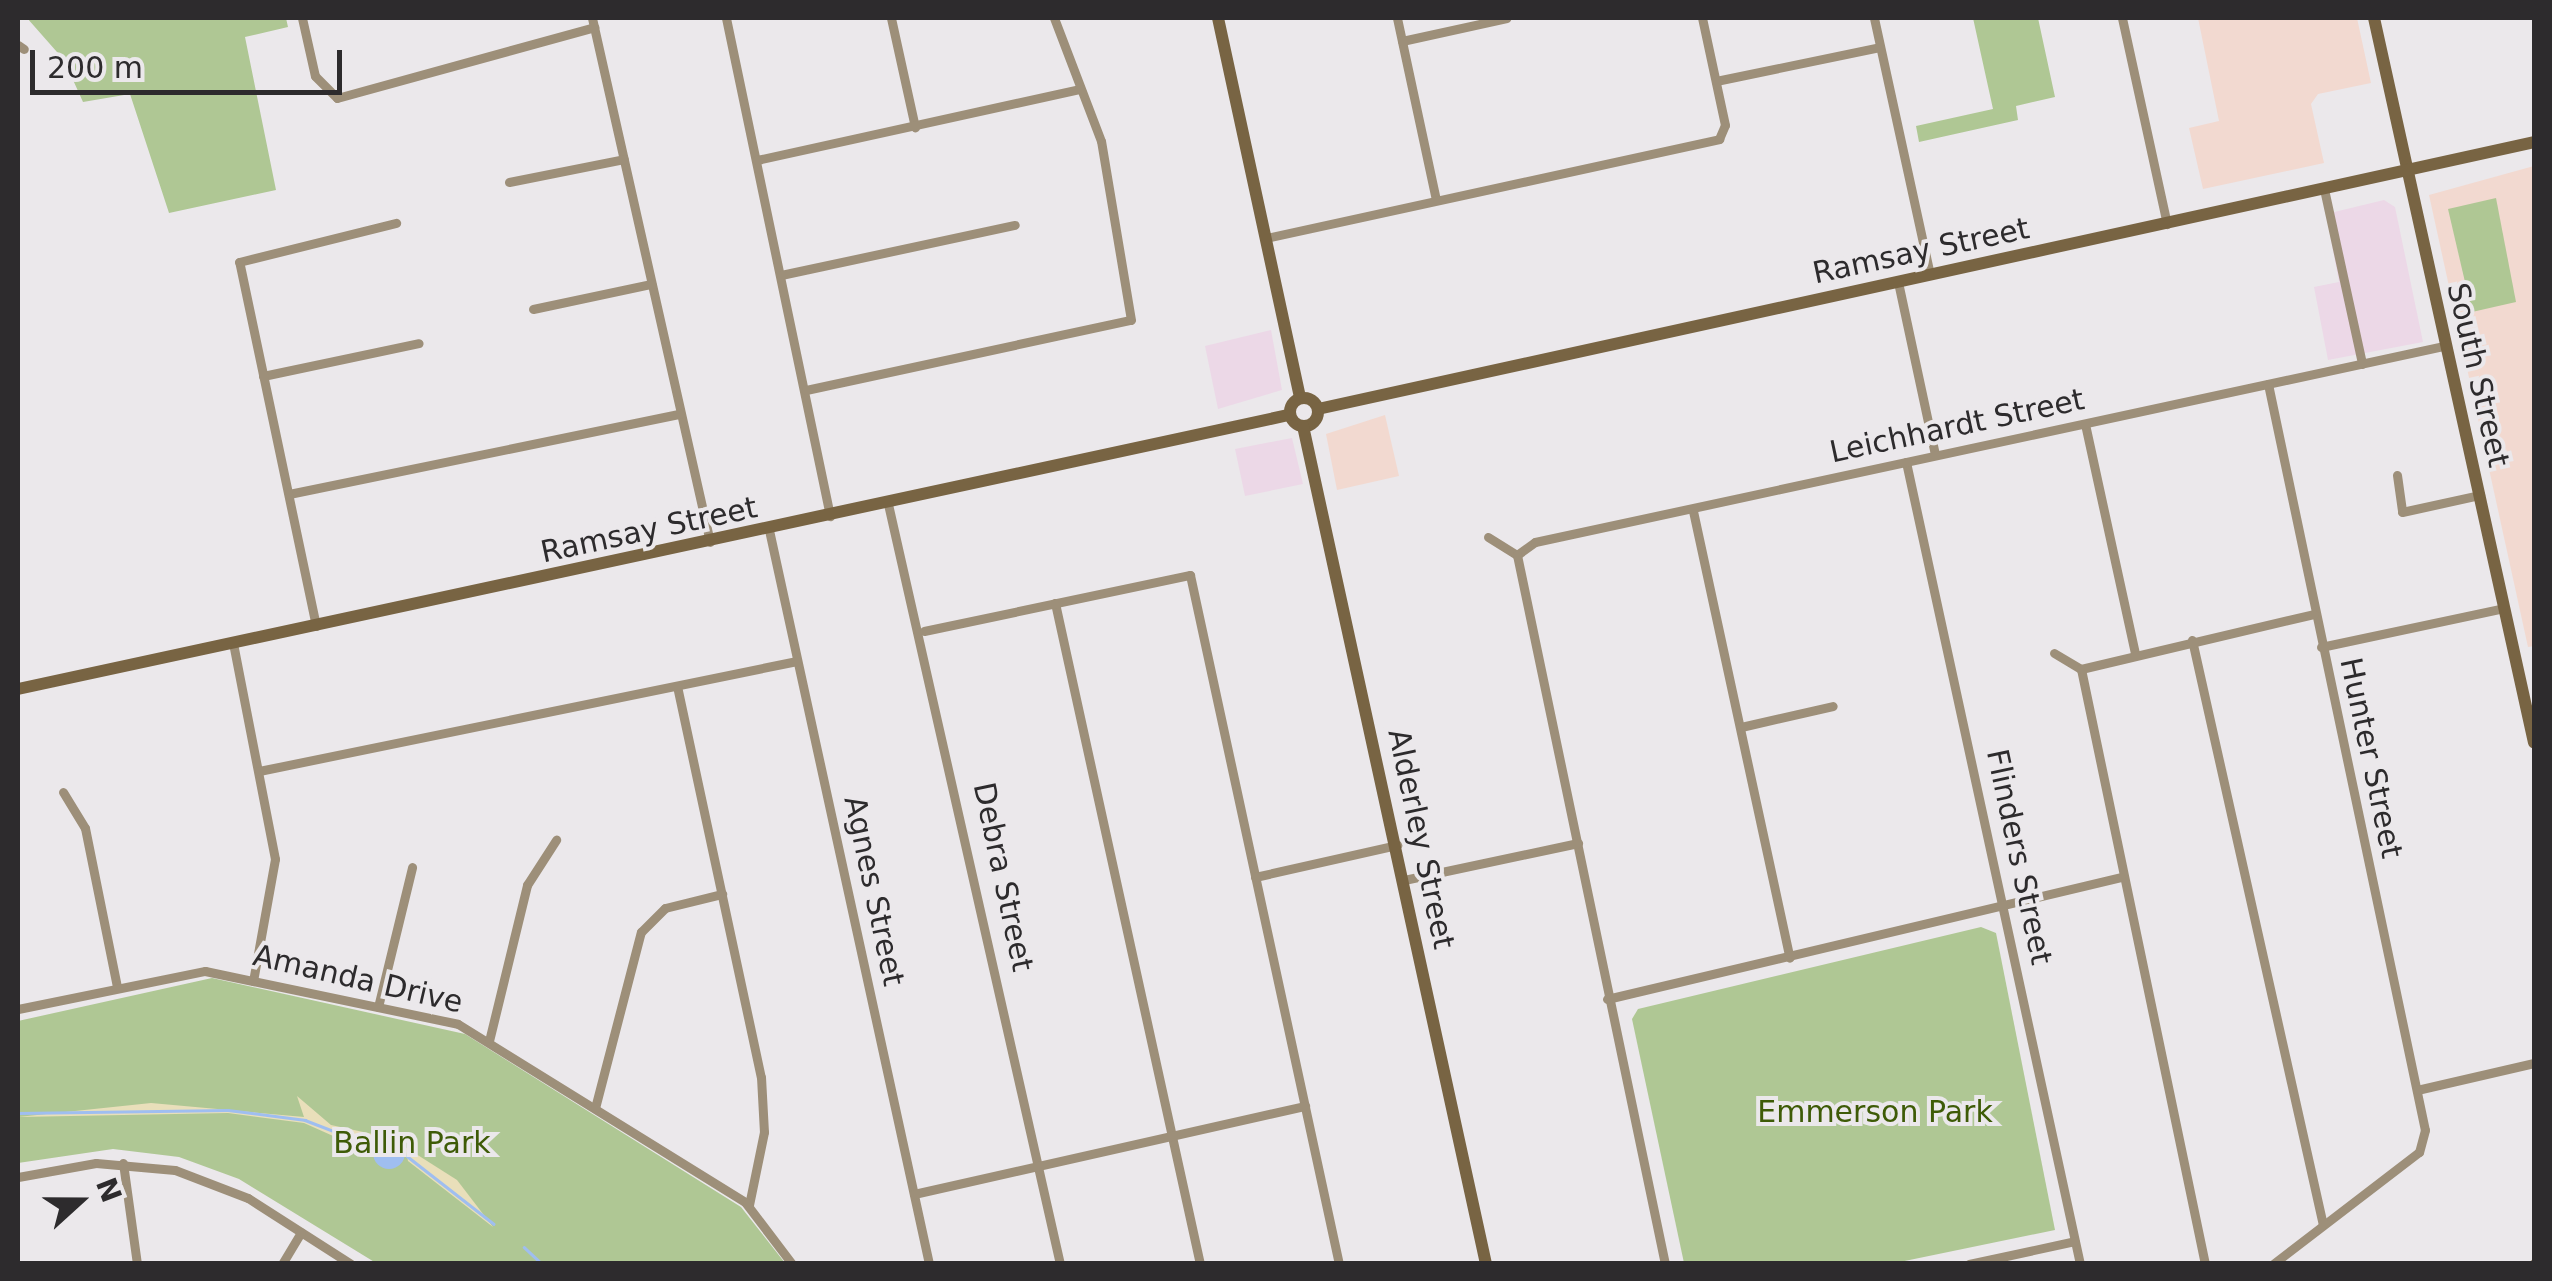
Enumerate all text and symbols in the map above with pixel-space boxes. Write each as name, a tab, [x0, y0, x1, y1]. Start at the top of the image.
scale bar	[35, 30, 348, 92]
text: 200 m	[47, 50, 143, 85]
street label: Ramsay Street	[1810, 210, 2032, 292]
street label: South Street	[2439, 279, 2517, 471]
street label: Leichhardt Street	[1826, 381, 2088, 471]
street label: Ramsay Street	[538, 489, 760, 571]
street label: Hunter Street	[2332, 655, 2410, 861]
street label: Alderley Street	[1380, 726, 1462, 952]
street label: Flinders Street	[1979, 746, 2059, 968]
street label: Debra Street	[965, 779, 1041, 975]
street label: Agnes Street	[836, 793, 912, 989]
street label: Amanda Drive	[250, 937, 466, 1021]
park label: Emmerson Park	[1757, 1094, 1993, 1130]
park label: Ballin Park	[333, 1125, 491, 1161]
north arrow	[30, 1151, 130, 1251]
text: N	[89, 1173, 128, 1207]

